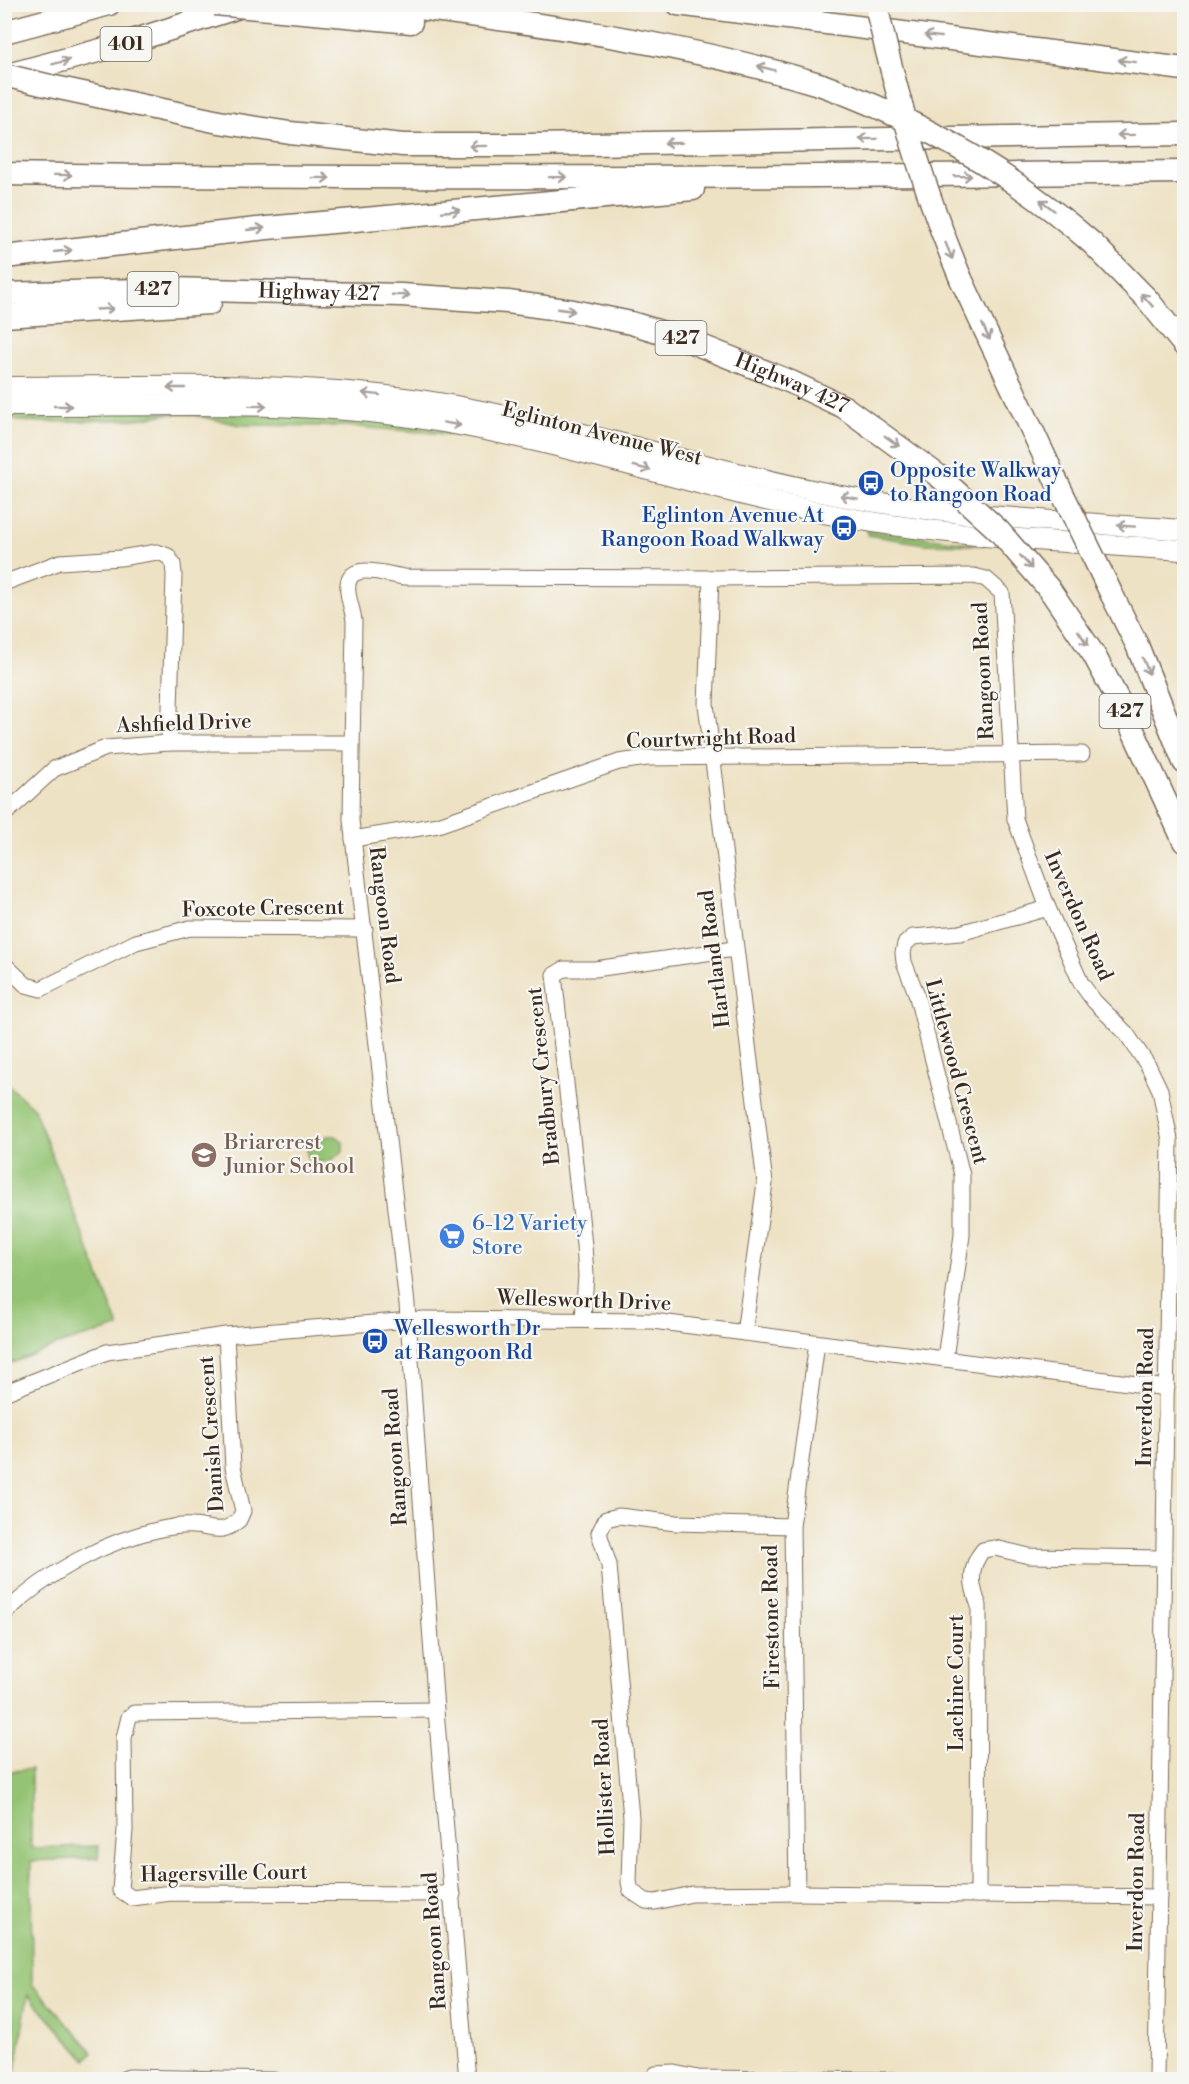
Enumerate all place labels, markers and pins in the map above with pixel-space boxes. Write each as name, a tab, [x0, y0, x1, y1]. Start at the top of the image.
place label: Opposite Walkway to Rangoon Road	[890, 458, 1062, 508]
bus stop icon: Opposite Walkway to Rangoon Road	[856, 468, 886, 498]
place label: Eglinton Avenue At Rangoon Road Walkway	[601, 503, 825, 553]
bus stop icon: Eglinton Avenue At Rangoon Road Walkway	[829, 513, 859, 543]
place label: Briarcrest Junior School	[223, 1130, 354, 1180]
school or university icon: Briarcrest Junior School	[189, 1140, 219, 1170]
place label: 6-12 Variety Store	[472, 1211, 588, 1261]
supermarket icon: 6-12 Variety Store	[437, 1221, 467, 1251]
place label: Wellesworth Dr at Rangoon Rd	[393, 1316, 541, 1366]
bus stop icon: Wellesworth Dr at Rangoon Rd	[360, 1326, 390, 1356]

